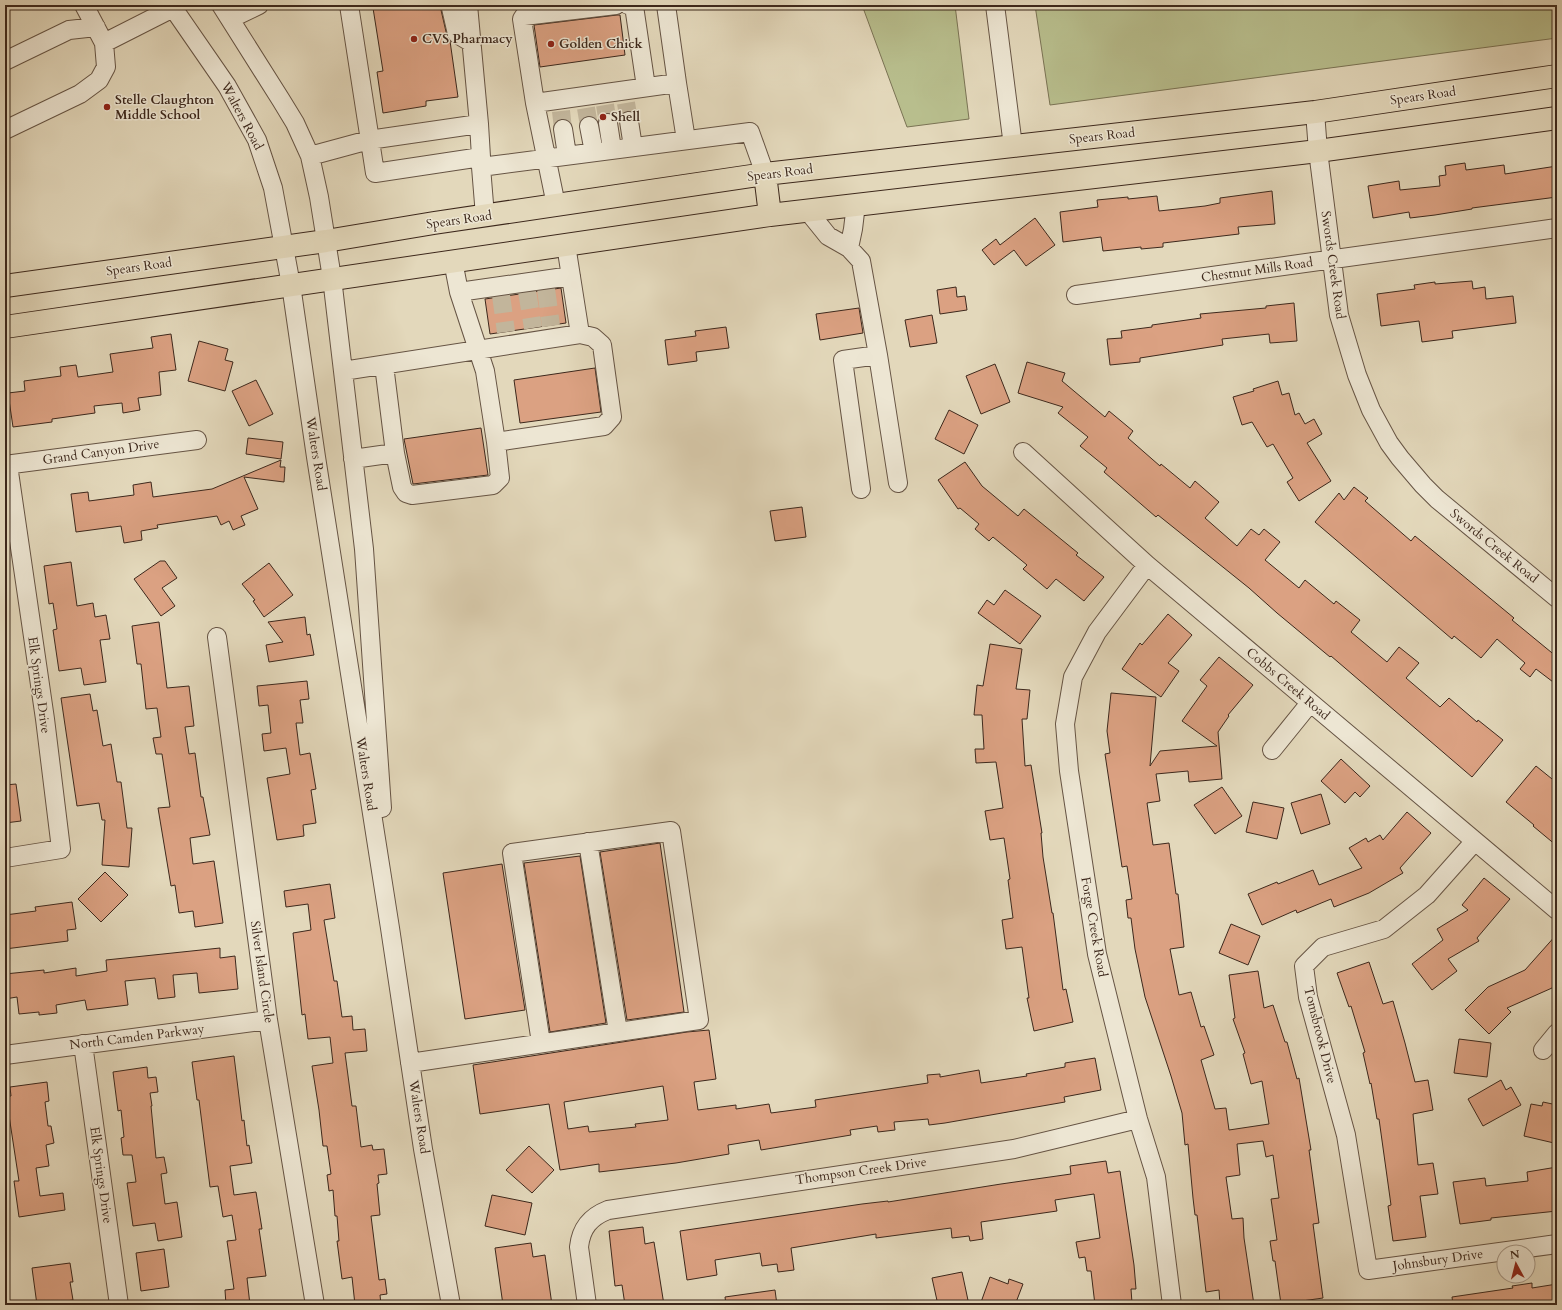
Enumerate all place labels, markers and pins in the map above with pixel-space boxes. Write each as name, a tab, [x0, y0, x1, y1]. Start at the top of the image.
place label: CVS Pharmacy	[422, 30, 513, 48]
marker: CVS Pharmacy	[409, 34, 419, 44]
place label: Golden Chick	[559, 35, 644, 53]
marker: Golden Chick	[546, 39, 556, 49]
place label: Stelle Claughton Middle School	[115, 91, 215, 124]
marker: Stelle Claughton Middle School	[102, 102, 112, 112]
place label: Shell	[611, 108, 640, 126]
marker: Shell	[598, 112, 608, 122]

